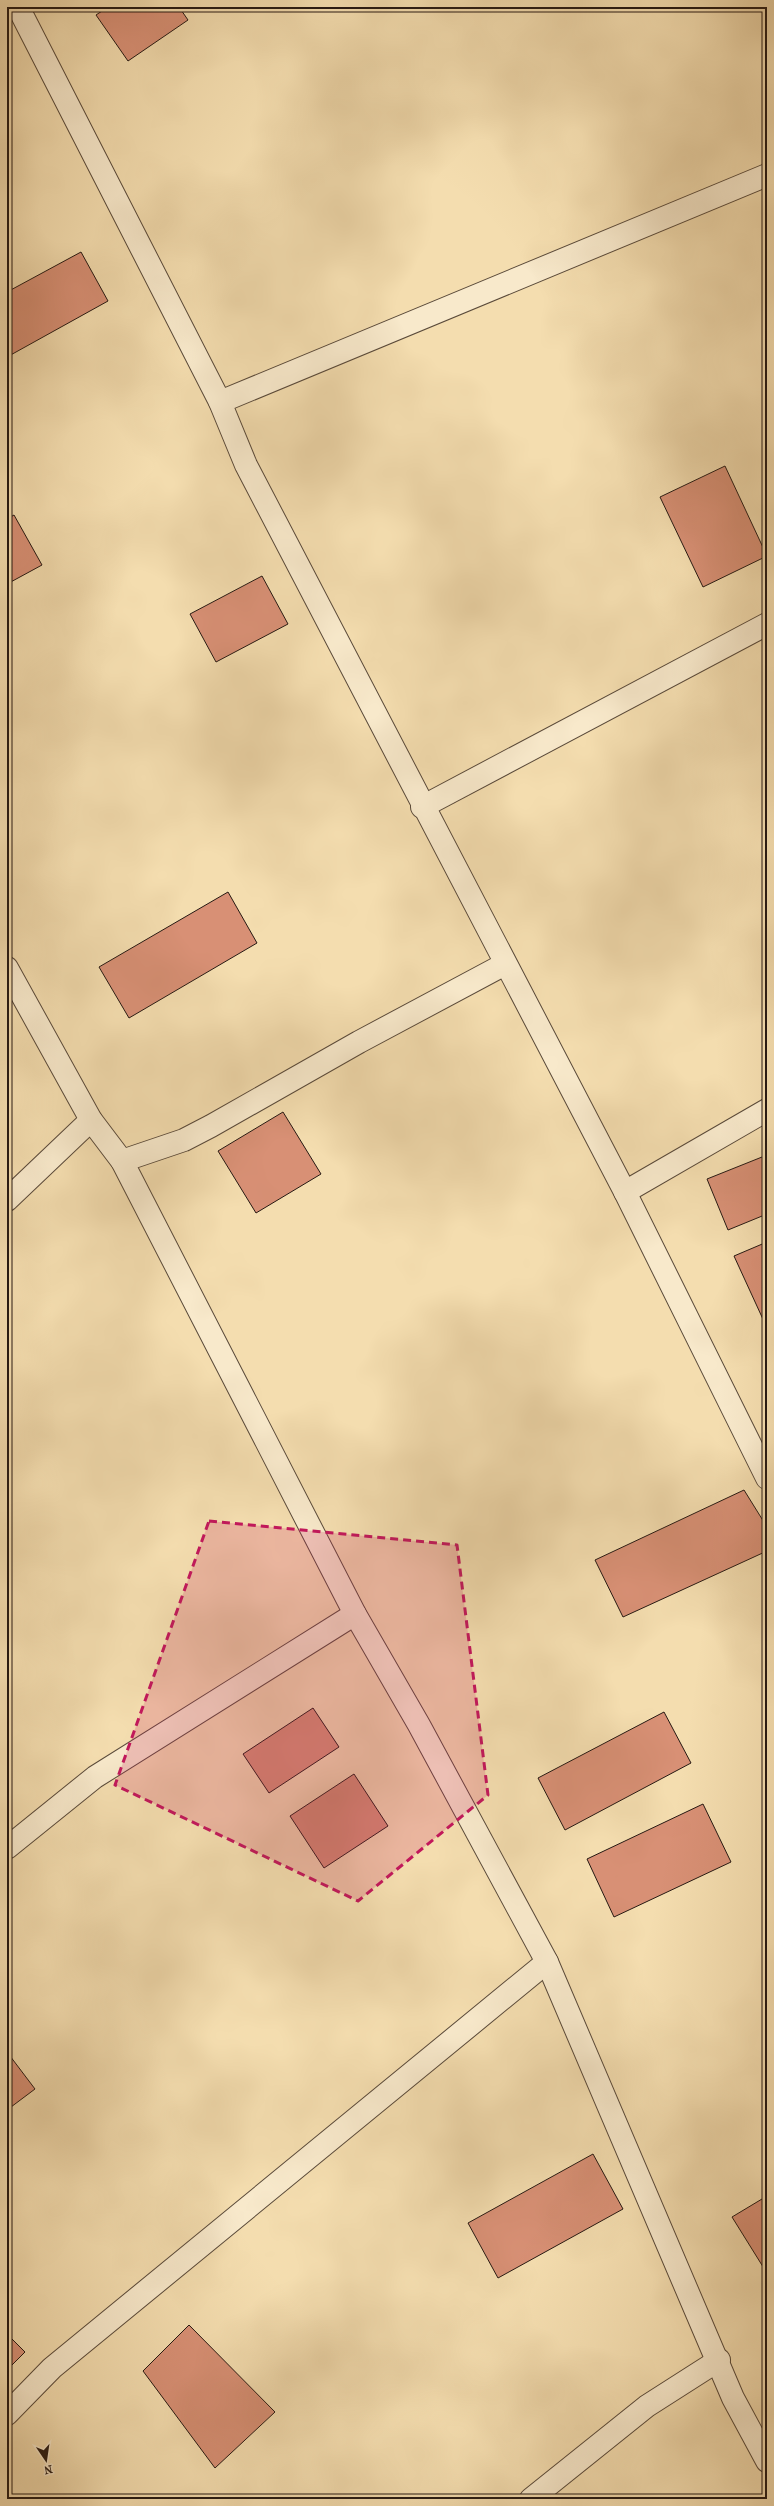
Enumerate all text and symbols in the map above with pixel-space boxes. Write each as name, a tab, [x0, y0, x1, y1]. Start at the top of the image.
north arrow	[26, 2440, 66, 2480]
text: N	[42, 2462, 54, 2477]

